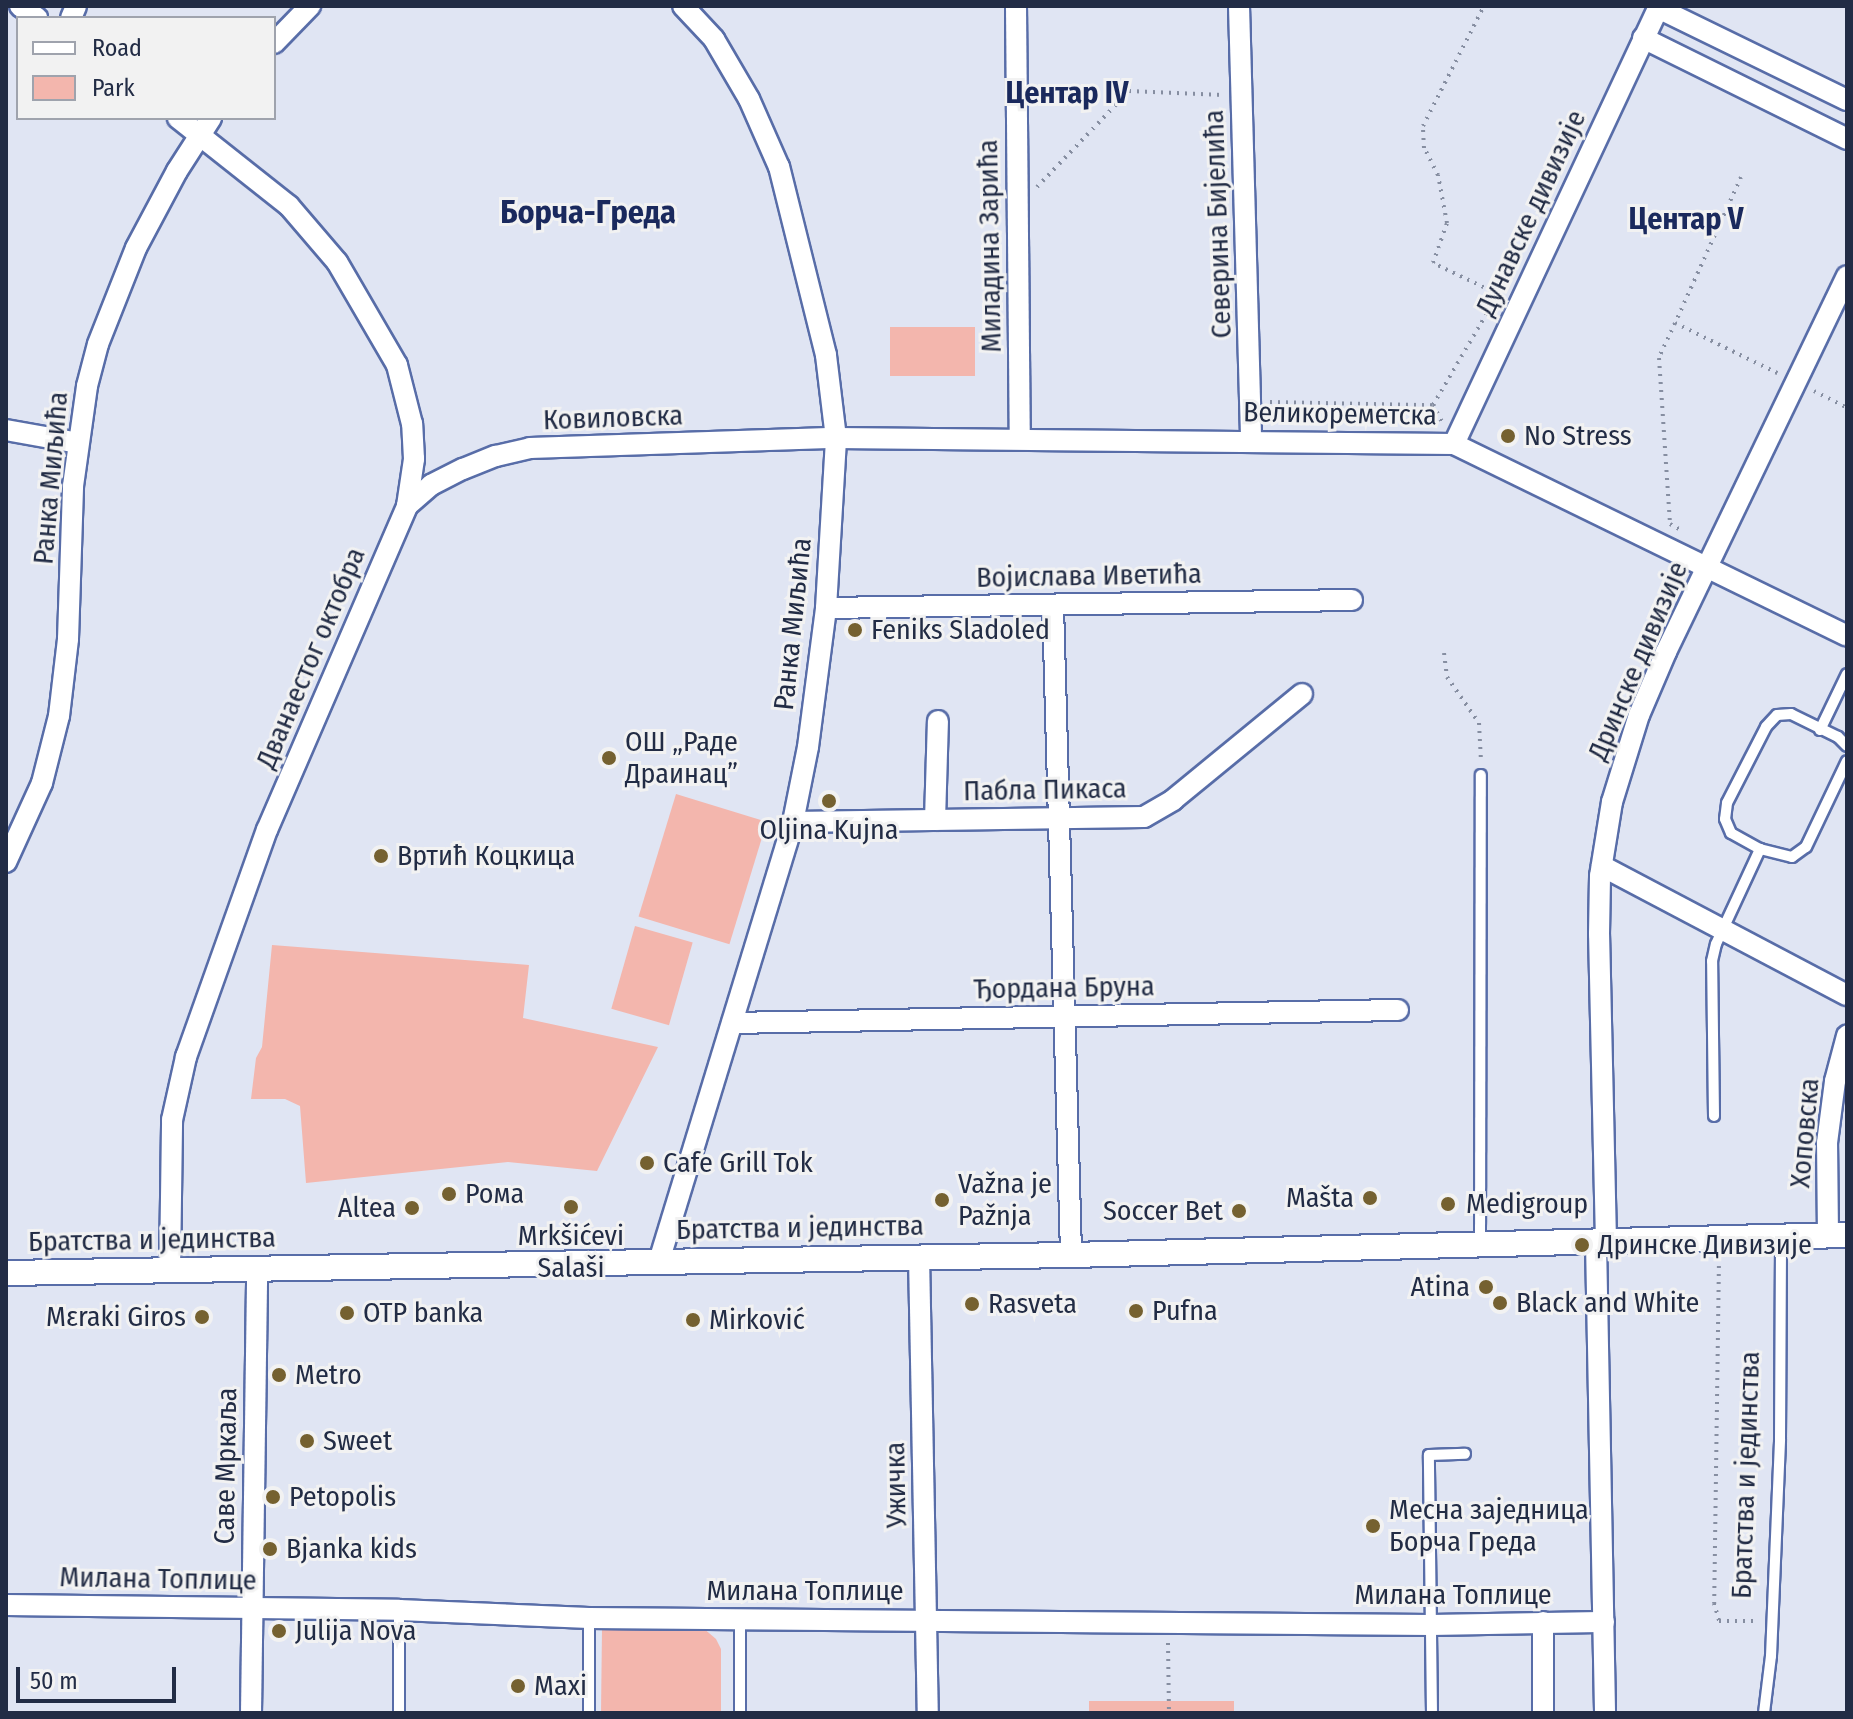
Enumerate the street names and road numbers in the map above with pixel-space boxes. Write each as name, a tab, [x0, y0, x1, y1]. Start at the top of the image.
street label: Дунавске дивизије	[1469, 105, 1593, 321]
street label: Северина Бијелића	[1197, 109, 1239, 339]
street label: Миладина Зарића	[971, 139, 1009, 353]
street label: Ранка Миљића	[27, 390, 75, 566]
street label: Великореметска	[1243, 396, 1437, 432]
street label: Ковиловска	[542, 399, 684, 437]
street label: Ранка Миљића	[767, 536, 819, 712]
street label: Дванаестог октобра	[249, 543, 373, 773]
street label: Војислава Иветића	[976, 557, 1202, 595]
street label: Дринске дивизије	[1581, 557, 1695, 765]
street label: Пабла Пикаса	[963, 772, 1127, 808]
street label: Ђордана Бруна	[973, 970, 1155, 1006]
street label: Хоповска	[1783, 1077, 1827, 1189]
street label: Братства и јединства	[676, 1209, 924, 1247]
street label: Братства и јединства	[28, 1221, 276, 1259]
street label: Братства и јединства	[1725, 1351, 1767, 1599]
street label: Саве Мркаља	[208, 1387, 244, 1545]
street label: Ужичка	[878, 1442, 914, 1528]
street label: Милана Топлице	[59, 1560, 257, 1598]
street label: Милана Топлице	[706, 1574, 904, 1608]
street label: Милана Топлице	[1354, 1578, 1552, 1612]

